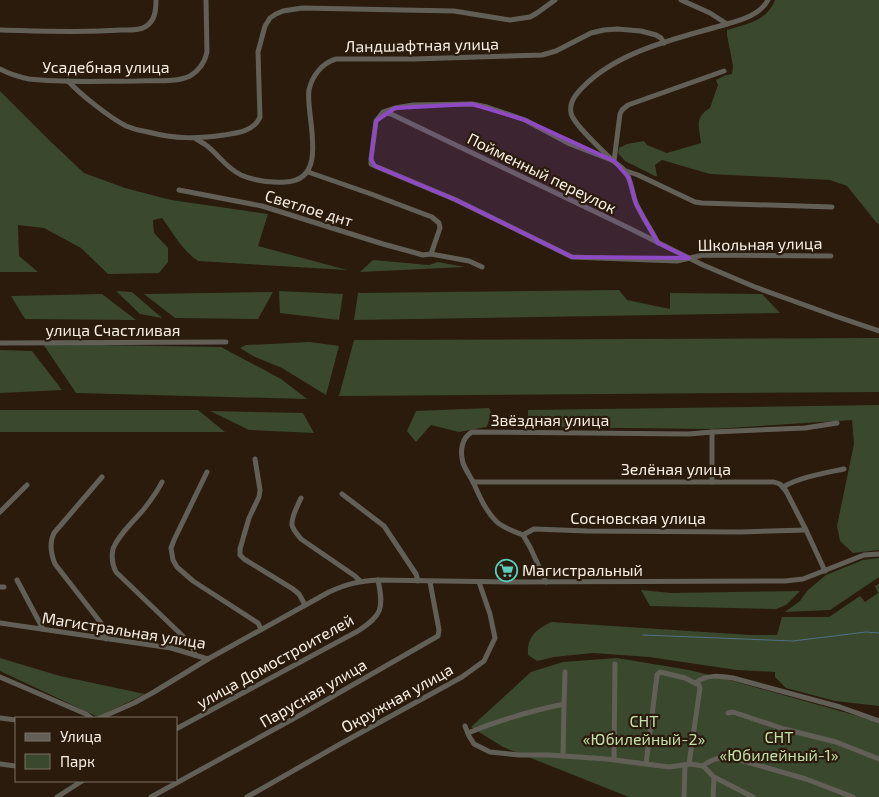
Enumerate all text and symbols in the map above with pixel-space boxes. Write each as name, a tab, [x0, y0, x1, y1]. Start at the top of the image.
street label: Ландшафтная улица	[345, 34, 499, 56]
street label: Усадебная улица	[42, 57, 170, 77]
street label: Пойменный переулок	[464, 128, 620, 218]
street label: Светлое днт	[263, 185, 356, 230]
street label: Школьная улица	[697, 233, 823, 255]
street label: улица Счастливая	[46, 320, 180, 340]
street label: Звёздная улица	[491, 410, 609, 430]
street label: Зелёная улица	[621, 459, 731, 479]
street label: Сосновская улица	[570, 508, 706, 528]
supermarket icon: Магистральный	[494, 558, 518, 582]
place label: Магистральный	[522, 560, 643, 579]
street label: Магистральная улица	[41, 607, 207, 653]
street label: улица Домостроителей	[193, 609, 357, 713]
street label: Парусная улица	[256, 654, 370, 732]
street label: Окружная улица	[338, 659, 456, 737]
park label: СНТ «Юбилейный-2»	[583, 711, 705, 748]
legend	[15, 717, 178, 782]
text: Улица	[60, 727, 102, 745]
park label: СНТ «Юбилейный-1»	[719, 727, 839, 764]
text: Парк	[60, 752, 95, 770]

